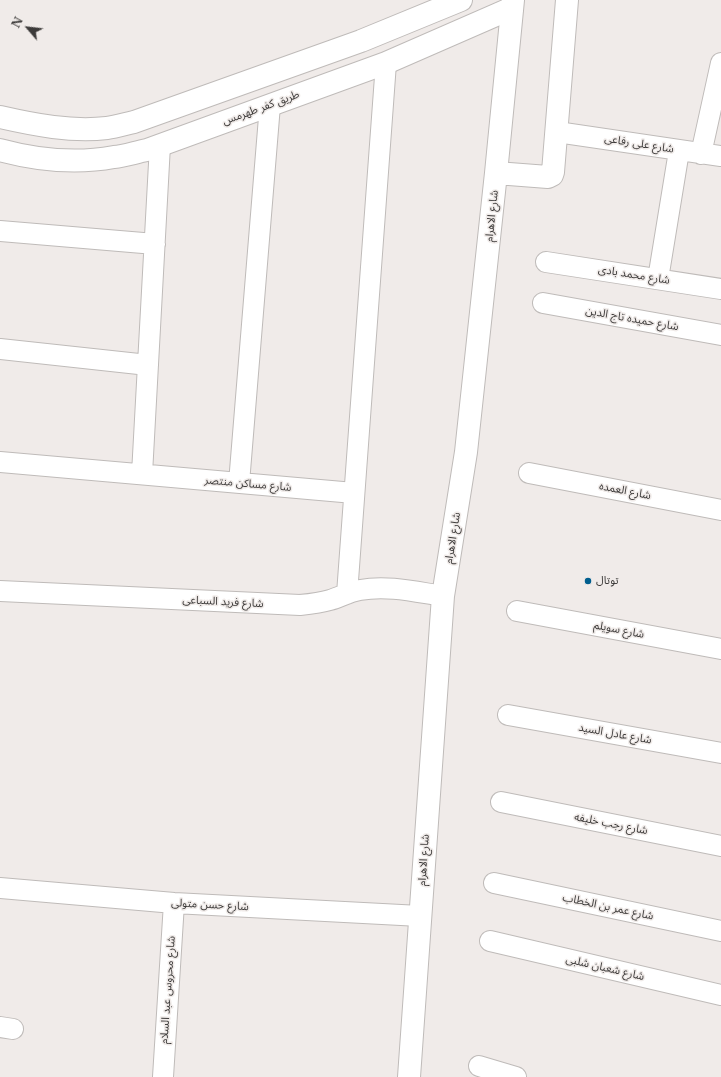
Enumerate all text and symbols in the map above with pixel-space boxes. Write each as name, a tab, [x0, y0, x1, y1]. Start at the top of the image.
north arrow	[8, 8, 48, 48]
text: N	[9, 15, 26, 30]
street label: طريق كفر طهرمس	[221, 88, 301, 128]
street label: شارع على رفاعى	[603, 132, 675, 156]
street label: شارع الاهرام	[483, 189, 501, 243]
street label: شارع محمد بادى	[597, 263, 671, 287]
street label: شارع حميده تاج الدين	[584, 304, 680, 334]
street label: شارع مساكن منتصر	[204, 474, 292, 494]
street label: شارع العمده	[598, 480, 652, 502]
street label: شارع الاهرام	[442, 511, 464, 565]
place label: توتال	[596, 574, 619, 588]
marker: توتال	[583, 576, 593, 586]
street label: شارع فريد السباعى	[182, 593, 264, 611]
street label: شارع سويلم	[593, 619, 645, 641]
street label: شارع عادل السيد	[577, 721, 653, 747]
street label: شارع رجب خليفه	[573, 810, 649, 838]
street label: شارع الاهرام	[416, 834, 432, 886]
street label: شارع عمر بن الخطاب	[561, 891, 655, 923]
street label: شارع حسن متولى	[171, 896, 249, 914]
street label: شارع محروس عبد السلام	[158, 936, 178, 1044]
street label: شارع شعبان شلبى	[564, 953, 646, 983]

